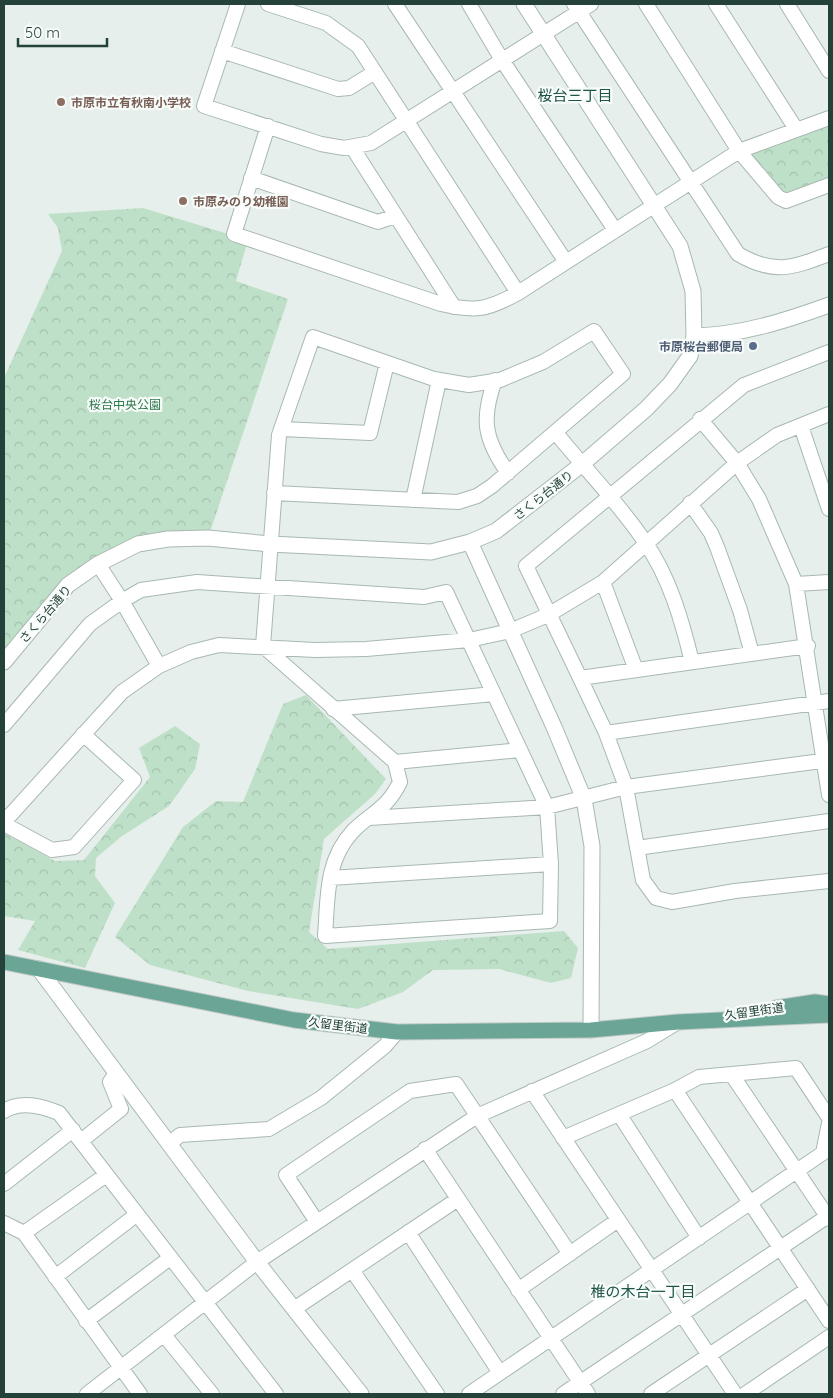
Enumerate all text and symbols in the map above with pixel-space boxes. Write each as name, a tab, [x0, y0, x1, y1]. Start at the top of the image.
scale bar	[18, 15, 106, 47]
text: 50 m	[25, 23, 60, 42]
district label: 桜台三丁目	[537, 86, 613, 105]
place label: 市原市立有秋南小学校	[71, 95, 191, 110]
marker: 市原市立有秋南小学校	[55, 96, 67, 108]
place label: 市原みのり幼稚園	[193, 194, 289, 209]
marker: 市原みのり幼稚園	[177, 195, 189, 207]
place label: 市原桜台郵便局	[659, 339, 743, 354]
marker: 市原桜台郵便局	[747, 340, 759, 352]
park label: 桜台中央公園	[89, 397, 161, 412]
street label: さくら台通り	[510, 467, 576, 523]
street label: さくら台通り	[16, 582, 74, 646]
street label: 久留里街道	[723, 999, 785, 1023]
street label: 久留里街道	[307, 1014, 369, 1036]
district label: 椎の木台一丁目	[590, 1282, 696, 1301]

